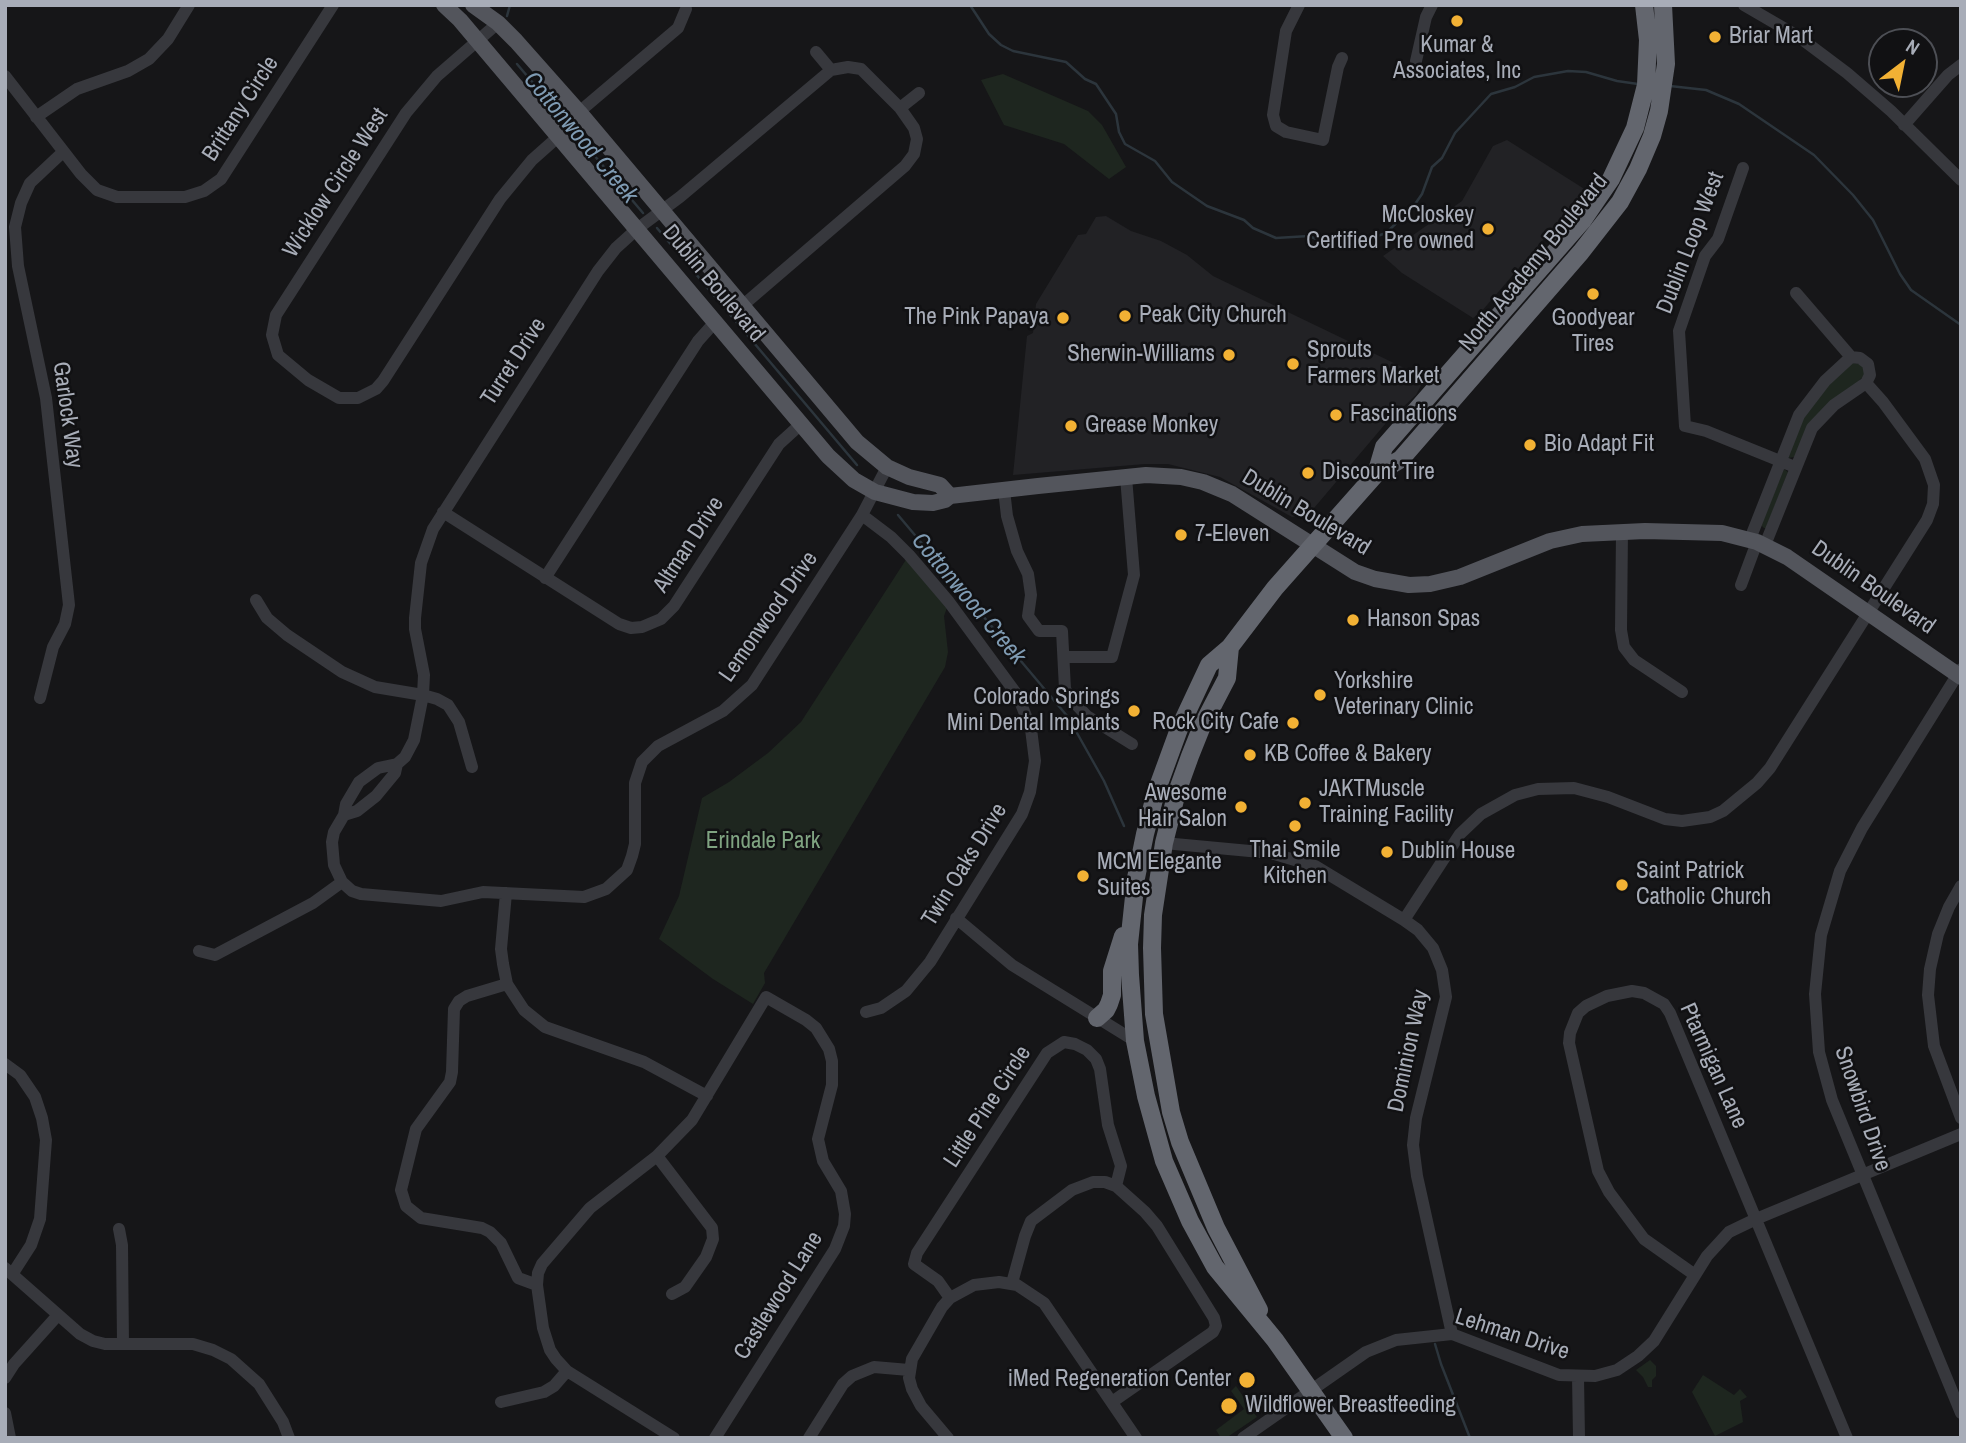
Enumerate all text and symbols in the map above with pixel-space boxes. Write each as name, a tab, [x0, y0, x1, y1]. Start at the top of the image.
marker: Kumar & Associates, Inc	[1449, 13, 1465, 29]
place label: Briar Mart	[1729, 23, 1813, 51]
north arrow	[1868, 28, 1938, 98]
marker: Briar Mart	[1707, 29, 1723, 45]
place label: Kumar & Associates, Inc	[1393, 32, 1521, 86]
text: N	[1901, 33, 1925, 61]
street label: Brittany Circle	[197, 51, 285, 167]
water label: Cottonwood Creek	[517, 66, 643, 210]
street label: Wicklow Circle West	[277, 103, 395, 263]
street label: Dublin Loop West	[1651, 168, 1731, 318]
street label: North Academy Boulevard	[1454, 169, 1614, 357]
place label: McCloskey Certified Pre owned	[1306, 202, 1474, 256]
street label: Dublin Boulevard	[656, 220, 770, 348]
marker: McCloskey Certified Pre owned	[1480, 221, 1496, 237]
marker: Goodyear Tires	[1585, 286, 1601, 302]
place label: Peak City Church	[1139, 302, 1287, 330]
place label: The Pink Papaya	[904, 304, 1049, 332]
place label: Goodyear Tires	[1552, 305, 1634, 359]
marker: Peak City Church	[1117, 308, 1133, 324]
marker: The Pink Papaya	[1055, 310, 1071, 326]
street label: Turret Drive	[475, 313, 553, 411]
place label: Sprouts Farmers Market	[1307, 337, 1439, 391]
place label: Sherwin-Williams	[1067, 341, 1215, 369]
marker: Sherwin-Williams	[1221, 347, 1237, 363]
marker: Sprouts Farmers Market	[1285, 356, 1301, 372]
street label: Garlock Way	[46, 360, 88, 470]
place label: Fascinations	[1350, 401, 1457, 429]
marker: Fascinations	[1328, 407, 1344, 423]
place label: Grease Monkey	[1085, 412, 1218, 440]
marker: Grease Monkey	[1063, 418, 1079, 434]
place label: Bio Adapt Fit	[1544, 431, 1654, 459]
marker: Bio Adapt Fit	[1522, 437, 1538, 453]
place label: Discount Tire	[1322, 459, 1435, 487]
street label: Dublin Boulevard	[1237, 464, 1375, 562]
marker: Discount Tire	[1300, 465, 1316, 481]
street label: Altman Drive	[648, 492, 730, 598]
place label: 7-Eleven	[1195, 521, 1269, 549]
water label: Cottonwood Creek	[905, 527, 1031, 671]
marker: 7-Eleven	[1173, 527, 1189, 543]
street label: Dublin Boulevard	[1806, 535, 1940, 641]
street label: Lemonwood Drive	[714, 546, 824, 688]
place label: Hanson Spas	[1367, 606, 1480, 634]
marker: Hanson Spas	[1345, 612, 1361, 628]
place label: Yorkshire Veterinary Clinic	[1334, 668, 1473, 722]
place label: Colorado Springs Mini Dental Implants	[947, 684, 1120, 738]
marker: Yorkshire Veterinary Clinic	[1312, 687, 1328, 703]
marker: Colorado Springs Mini Dental Implants	[1126, 703, 1142, 719]
place label: Rock City Cafe	[1152, 709, 1279, 737]
marker: Rock City Cafe	[1285, 715, 1301, 731]
place label: KB Coffee & Bakery	[1264, 741, 1431, 769]
marker: KB Coffee & Bakery	[1242, 747, 1258, 763]
place label: JAKTMuscle Training Facility	[1319, 776, 1454, 830]
place label: Awesome Hair Salon	[1138, 780, 1227, 834]
marker: JAKTMuscle Training Facility	[1297, 795, 1313, 811]
street label: Twin Oaks Drive	[916, 799, 1014, 931]
marker: Awesome Hair Salon	[1233, 799, 1249, 815]
marker: Thai Smile Kitchen	[1287, 818, 1303, 834]
park label: Erindale Park	[706, 828, 820, 856]
place label: Thai Smile Kitchen	[1249, 837, 1341, 891]
place label: Dublin House	[1401, 838, 1515, 866]
marker: Dublin House	[1379, 844, 1395, 860]
place label: MCM Elegante Suites	[1097, 849, 1222, 903]
place label: Saint Patrick Catholic Church	[1636, 858, 1771, 912]
marker: MCM Elegante Suites	[1075, 868, 1091, 884]
marker: Saint Patrick Catholic Church	[1614, 877, 1630, 893]
street label: Dominion Way	[1383, 987, 1435, 1115]
street label: Ptarmigan Lane	[1673, 999, 1753, 1133]
street label: Little Pine Circle	[938, 1041, 1038, 1173]
street label: Snowbird Drive	[1828, 1043, 1896, 1175]
street label: Castlewood Lane	[729, 1227, 829, 1365]
street label: Lehman Drive	[1451, 1304, 1573, 1366]
place label: iMed Regeneration Center	[1008, 1366, 1231, 1394]
marker: iMed Regeneration Center	[1237, 1370, 1257, 1390]
place label: Wildflower Breastfeeding	[1245, 1392, 1456, 1420]
marker: Wildflower Breastfeeding	[1219, 1396, 1239, 1416]

